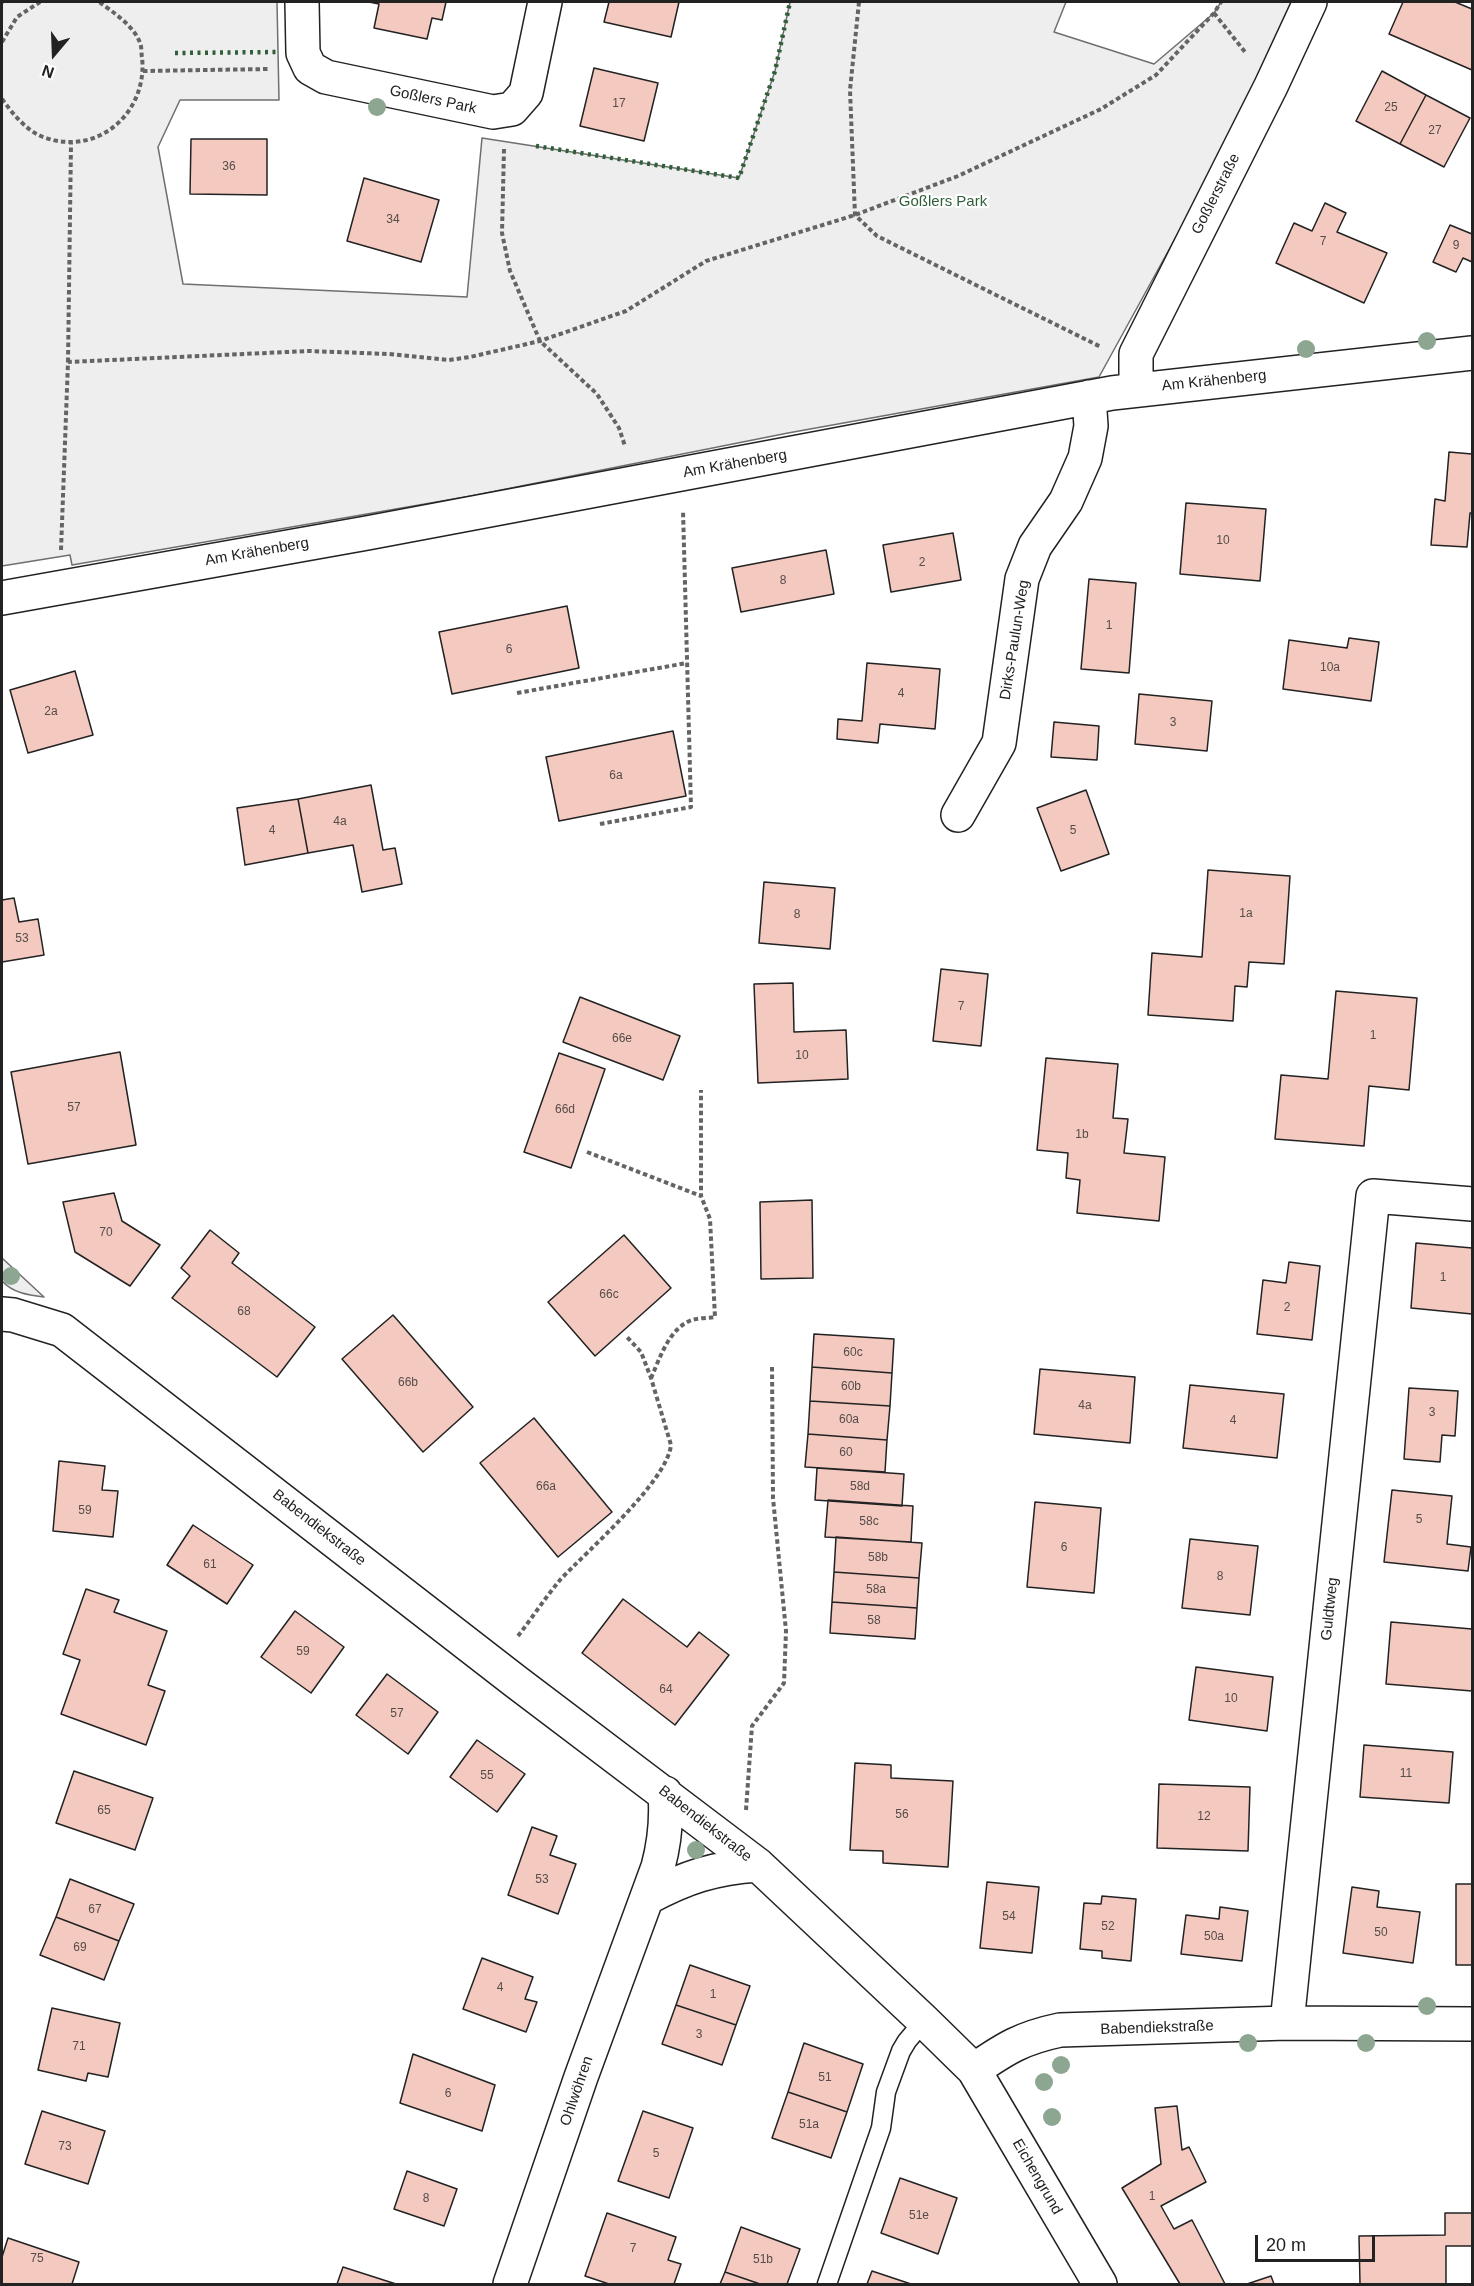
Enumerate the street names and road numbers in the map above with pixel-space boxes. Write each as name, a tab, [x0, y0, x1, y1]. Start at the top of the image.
street label: Goßlers Park	[388, 82, 478, 118]
street label: Goßlerstraße	[1188, 151, 1244, 237]
street label: Am Krähenberg	[1161, 367, 1267, 395]
street label: Am Krähenberg	[682, 446, 788, 482]
street label: Am Krähenberg	[204, 534, 310, 570]
street label: Dirks-Paulun-Weg	[997, 579, 1033, 701]
street label: Babendiekstraße	[269, 1486, 369, 1570]
street label: Guldtweg	[1318, 1577, 1342, 1641]
street label: Babendiekstraße	[655, 1782, 755, 1866]
street label: Babendiekstraße	[1100, 2017, 1214, 2039]
street label: Ohlwöhren	[557, 2054, 597, 2128]
street label: Eichengrund	[1008, 2136, 1066, 2218]

